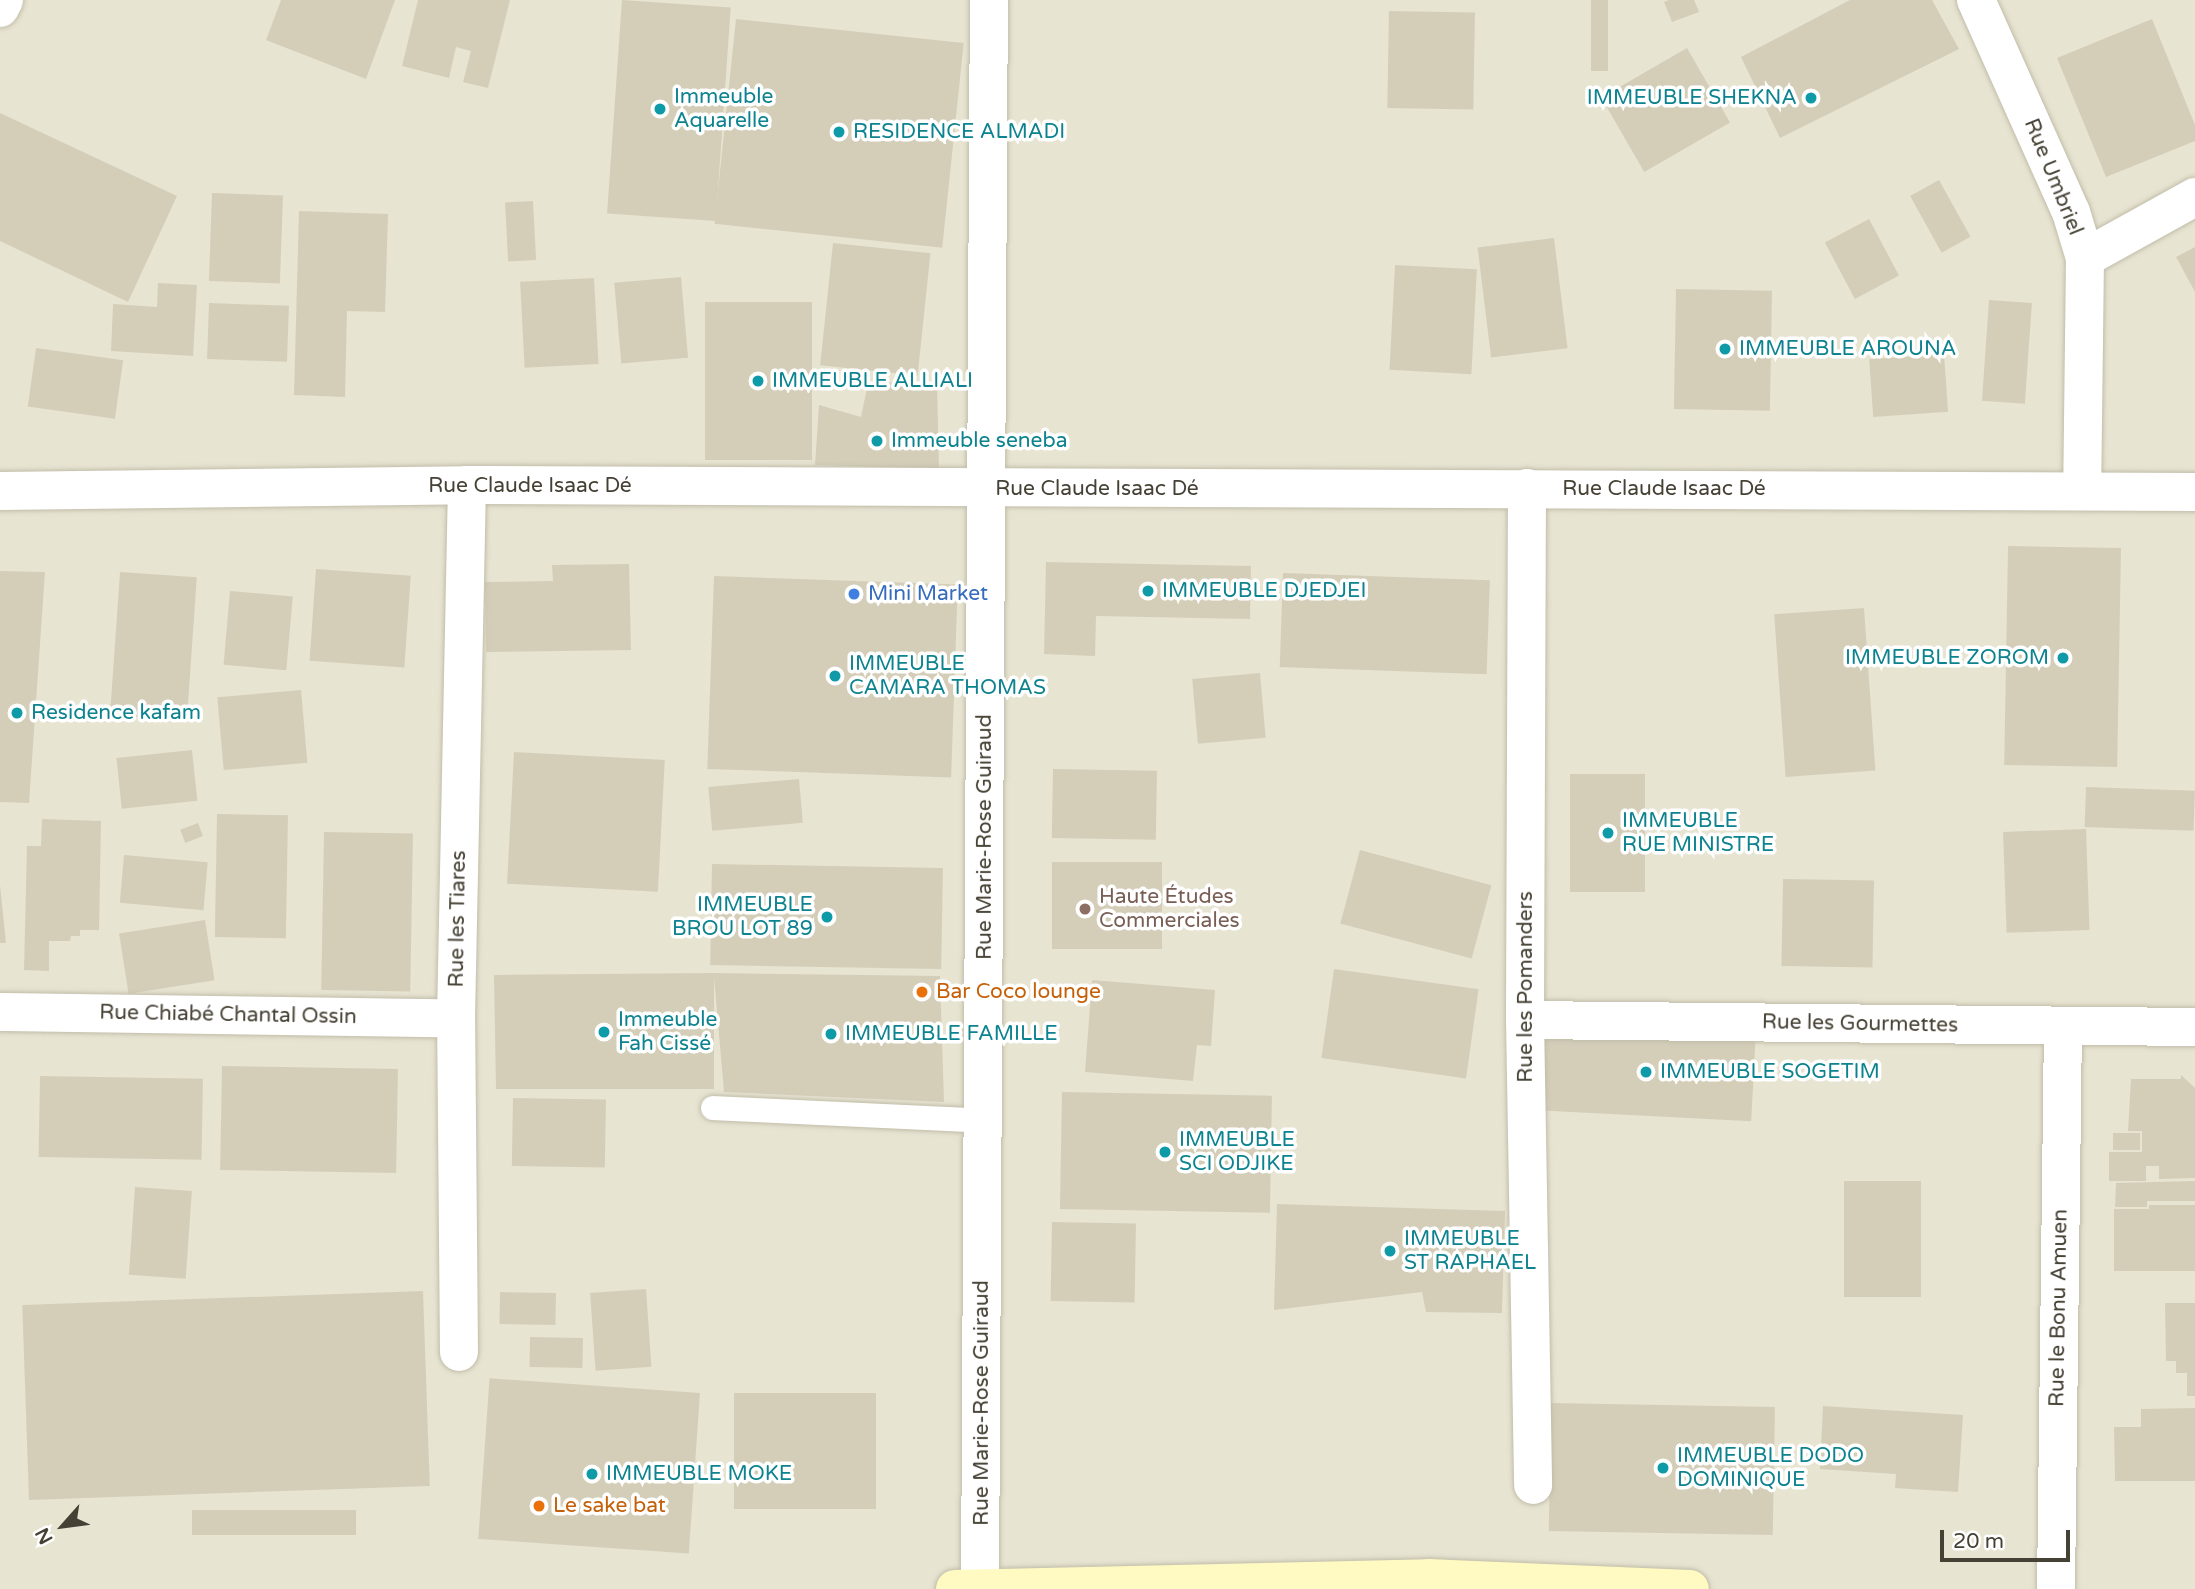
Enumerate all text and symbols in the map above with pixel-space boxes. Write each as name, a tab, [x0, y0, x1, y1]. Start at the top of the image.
place label: Immeuble Aquarelle	[674, 84, 773, 134]
place label: IMMEUBLE SHEKNA	[1587, 85, 1797, 111]
marker: IMMEUBLE SHEKNA	[1803, 90, 1819, 106]
marker: Immeuble Aquarelle	[652, 101, 668, 117]
street label: Rue Umbriel	[2018, 115, 2088, 239]
place label: RESIDENCE ALMADI	[853, 119, 1065, 145]
marker: RESIDENCE ALMADI	[831, 124, 847, 140]
place label: IMMEUBLE AROUNA	[1739, 336, 1956, 362]
marker: IMMEUBLE AROUNA	[1717, 341, 1733, 357]
place label: IMMEUBLE ALLIALI	[772, 368, 973, 394]
marker: IMMEUBLE ALLIALI	[750, 373, 766, 389]
place label: Immeuble seneba	[891, 428, 1068, 454]
marker: Immeuble seneba	[869, 433, 885, 449]
street label: Rue Claude Isaac Dé	[428, 473, 632, 499]
street label: Rue Claude Isaac Dé	[995, 476, 1199, 502]
street label: Rue Claude Isaac Dé	[1562, 476, 1766, 502]
place label: IMMEUBLE DJEDJEI	[1162, 578, 1366, 604]
place label: Mini Market	[868, 581, 988, 607]
marker: IMMEUBLE DJEDJEI	[1140, 583, 1156, 599]
marker: Mini Market	[846, 586, 862, 602]
place label: IMMEUBLE ZOROM	[1845, 645, 2049, 671]
marker: IMMEUBLE ZOROM	[2055, 650, 2071, 666]
place label: IMMEUBLE CAMARA THOMAS	[849, 651, 1046, 701]
marker: IMMEUBLE CAMARA THOMAS	[827, 668, 843, 684]
place label: Residence kafam	[31, 700, 201, 726]
marker: Residence kafam	[9, 705, 25, 721]
street label: Rue Marie-Rose Guiraud	[972, 714, 998, 960]
place label: IMMEUBLE RUE MINISTRE	[1622, 808, 1774, 858]
marker: IMMEUBLE RUE MINISTRE	[1600, 825, 1616, 841]
street label: Rue les Tiares	[444, 850, 472, 988]
place label: Haute Études Commerciales	[1099, 884, 1240, 934]
street label: Rue les Pomanders	[1513, 891, 1539, 1083]
place label: IMMEUBLE BROU LOT 89	[672, 892, 813, 942]
marker: Haute Études Commerciales	[1077, 901, 1093, 917]
marker: IMMEUBLE BROU LOT 89	[819, 909, 835, 925]
place label: Bar Coco lounge	[936, 979, 1101, 1005]
marker: Bar Coco lounge	[914, 984, 930, 1000]
street label: Rue Chiabé Chantal Ossin	[99, 1000, 357, 1030]
place label: Immeuble Fah Cissé	[618, 1007, 717, 1057]
street label: Rue les Gourmettes	[1762, 1010, 1958, 1038]
place label: IMMEUBLE FAMILLE	[845, 1021, 1058, 1047]
marker: Immeuble Fah Cissé	[596, 1024, 612, 1040]
marker: IMMEUBLE FAMILLE	[823, 1026, 839, 1042]
place label: IMMEUBLE SOGETIM	[1660, 1059, 1880, 1085]
marker: IMMEUBLE SOGETIM	[1638, 1064, 1654, 1080]
place label: IMMEUBLE SCI ODJIKE	[1179, 1127, 1295, 1177]
marker: IMMEUBLE SCI ODJIKE	[1157, 1144, 1173, 1160]
street label: Rue le Bonu Amuen	[2045, 1209, 2073, 1407]
place label: IMMEUBLE ST RAPHAEL	[1404, 1226, 1536, 1276]
marker: IMMEUBLE ST RAPHAEL	[1382, 1243, 1398, 1259]
street label: Rue Marie-Rose Guiraud	[969, 1280, 995, 1526]
place label: IMMEUBLE DODO DOMINIQUE	[1677, 1443, 1864, 1493]
marker: IMMEUBLE DODO DOMINIQUE	[1655, 1460, 1671, 1476]
place label: IMMEUBLE MOKE	[606, 1461, 792, 1487]
marker: IMMEUBLE MOKE	[584, 1466, 600, 1482]
north arrow	[28, 1491, 98, 1561]
place label: Le sake bat	[553, 1493, 666, 1519]
marker: Le sake bat	[531, 1498, 547, 1514]
scale bar	[1943, 1516, 2072, 1560]
text: N	[31, 1524, 58, 1548]
text: 20 m	[1953, 1529, 2004, 1554]

